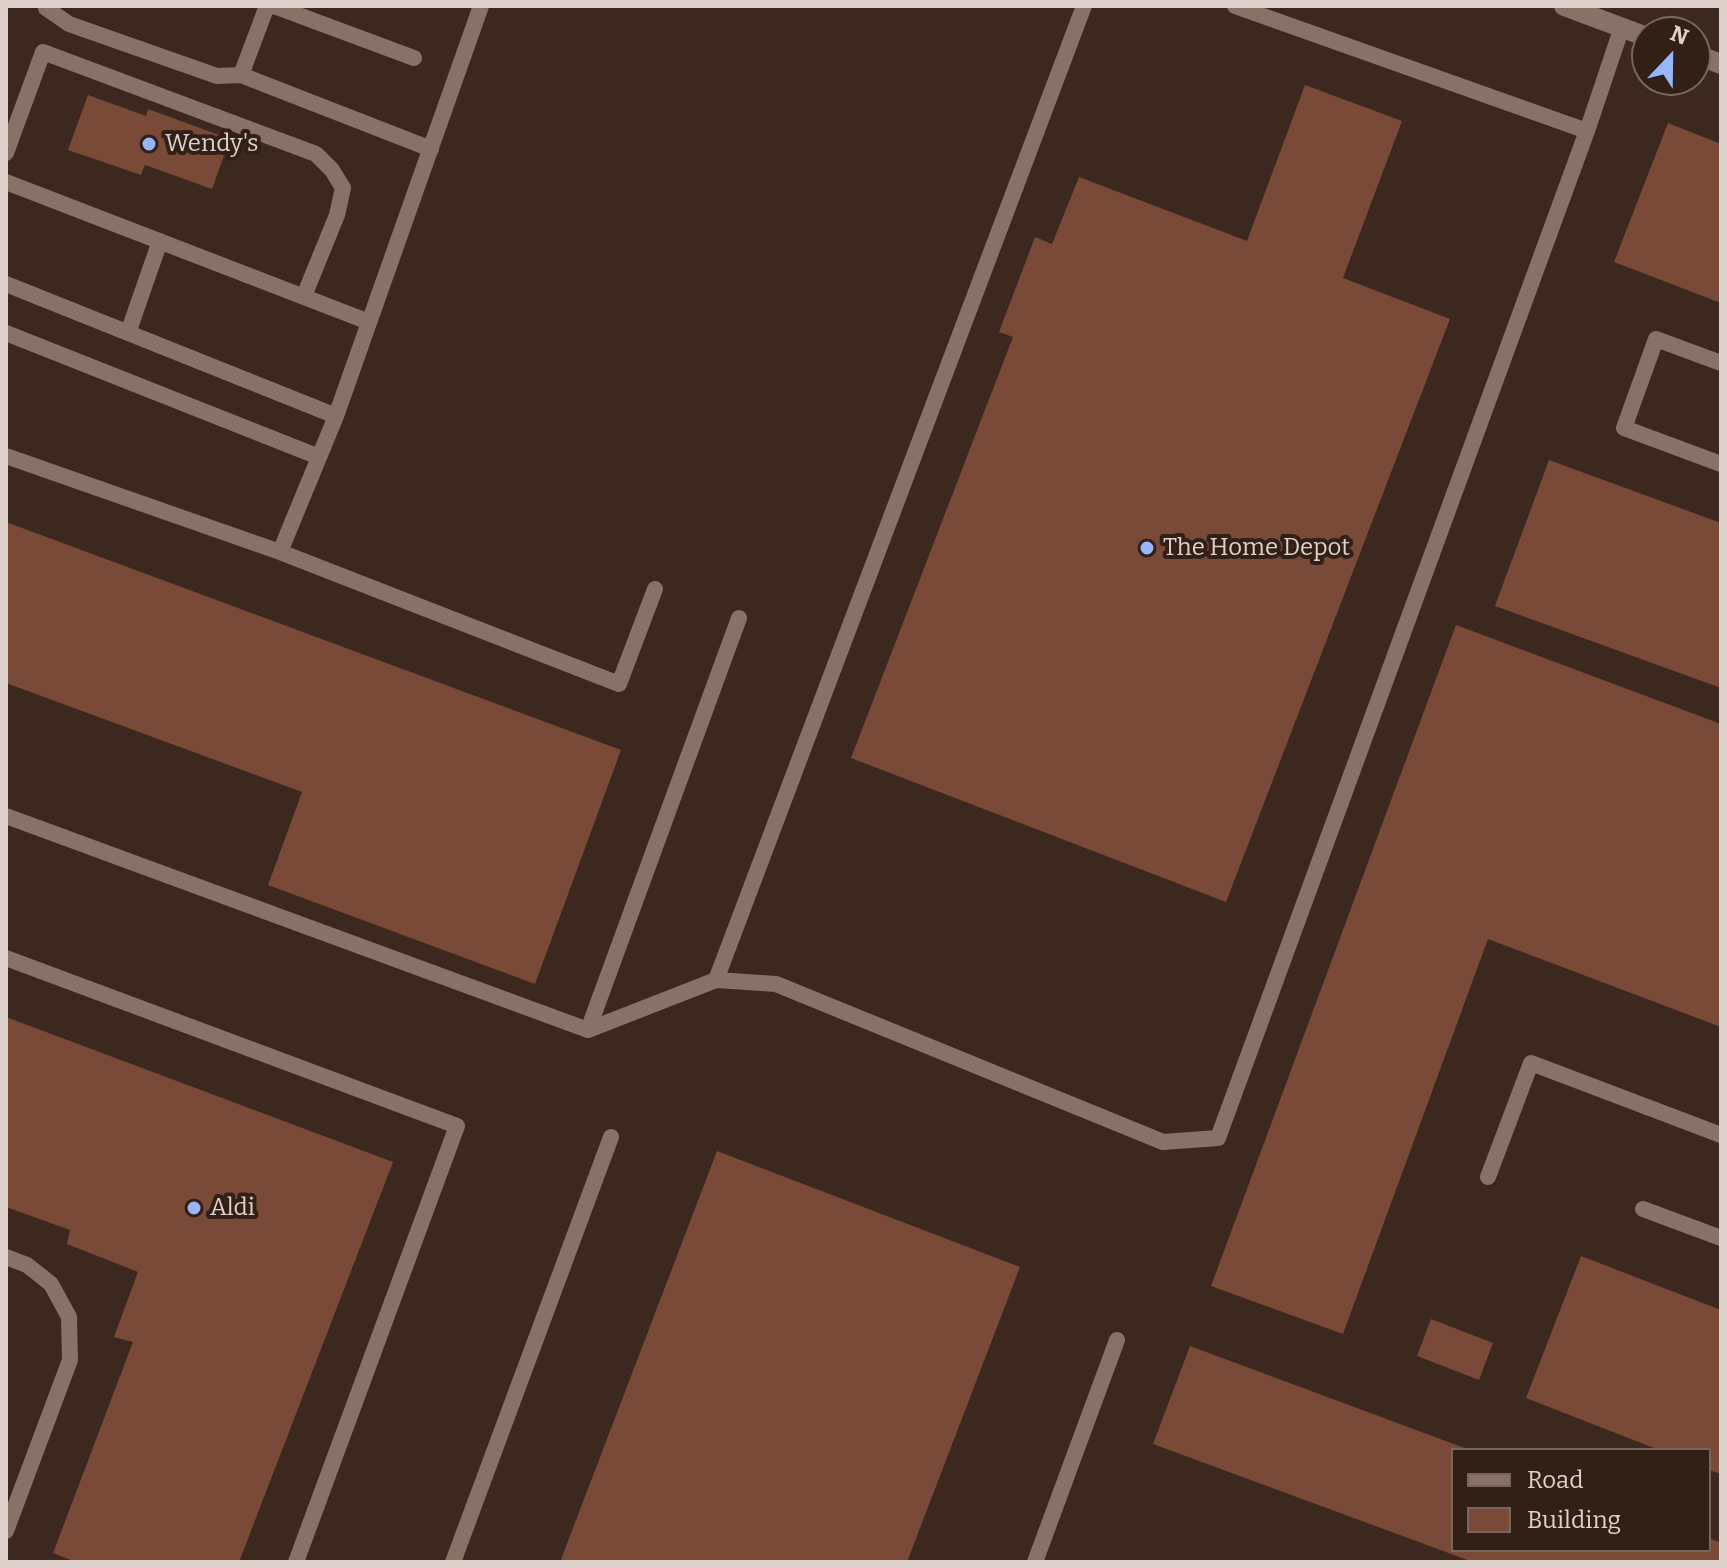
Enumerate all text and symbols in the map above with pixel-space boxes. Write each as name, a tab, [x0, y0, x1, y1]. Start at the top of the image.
north arrow	[1631, 16, 1711, 96]
text: N	[1666, 19, 1692, 51]
place label: Wendy's	[165, 130, 259, 158]
marker: Wendy's	[140, 135, 158, 153]
place label: The Home Depot	[1163, 534, 1350, 562]
marker: The Home Depot	[1138, 539, 1156, 557]
place label: Aldi	[210, 1194, 255, 1222]
marker: Aldi	[185, 1199, 203, 1217]
legend	[1451, 1448, 1711, 1552]
text: Road	[1527, 1466, 1583, 1494]
text: Building	[1527, 1506, 1621, 1534]

